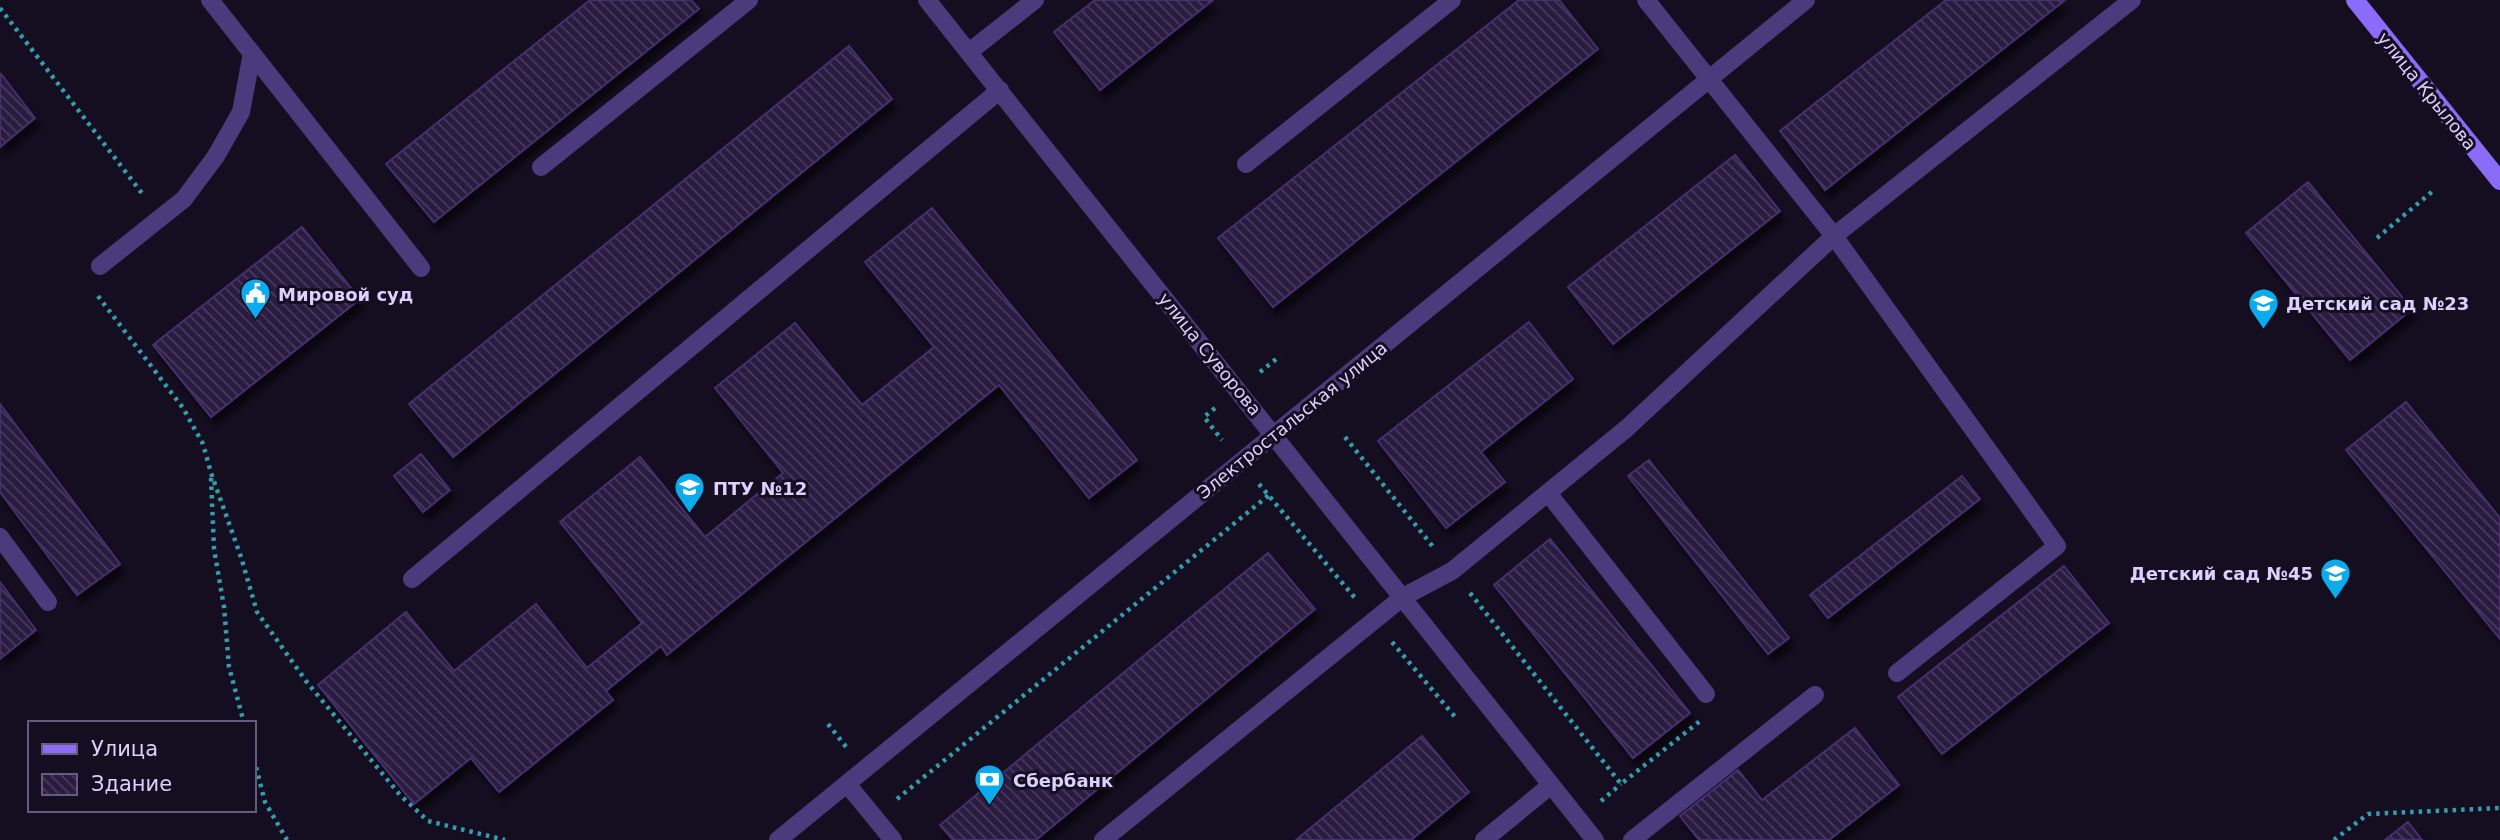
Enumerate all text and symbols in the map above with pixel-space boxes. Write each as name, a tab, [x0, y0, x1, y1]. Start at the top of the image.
street label: улица Крылова	[2373, 28, 2481, 154]
public building icon: Мировой суд	[238, 277, 272, 321]
place label: Мировой суд	[278, 284, 413, 305]
school or university icon: Детский сад №23	[2246, 286, 2280, 330]
street label: улица Суворова	[1154, 288, 1266, 420]
place label: Детский сад №23	[2286, 293, 2469, 314]
street label: Электростальская улица	[1193, 337, 1391, 503]
school or university icon: ПТУ №12	[673, 471, 707, 515]
place label: ПТУ №12	[713, 478, 807, 499]
school or university icon: Детский сад №45	[2319, 556, 2353, 600]
place label: Детский сад №45	[2130, 563, 2313, 584]
legend	[28, 721, 256, 812]
text: Улица	[91, 737, 158, 761]
bank icon: Сбербанк	[973, 763, 1007, 807]
place label: Сбербанк	[1013, 770, 1113, 791]
text: Здание	[91, 772, 172, 796]

